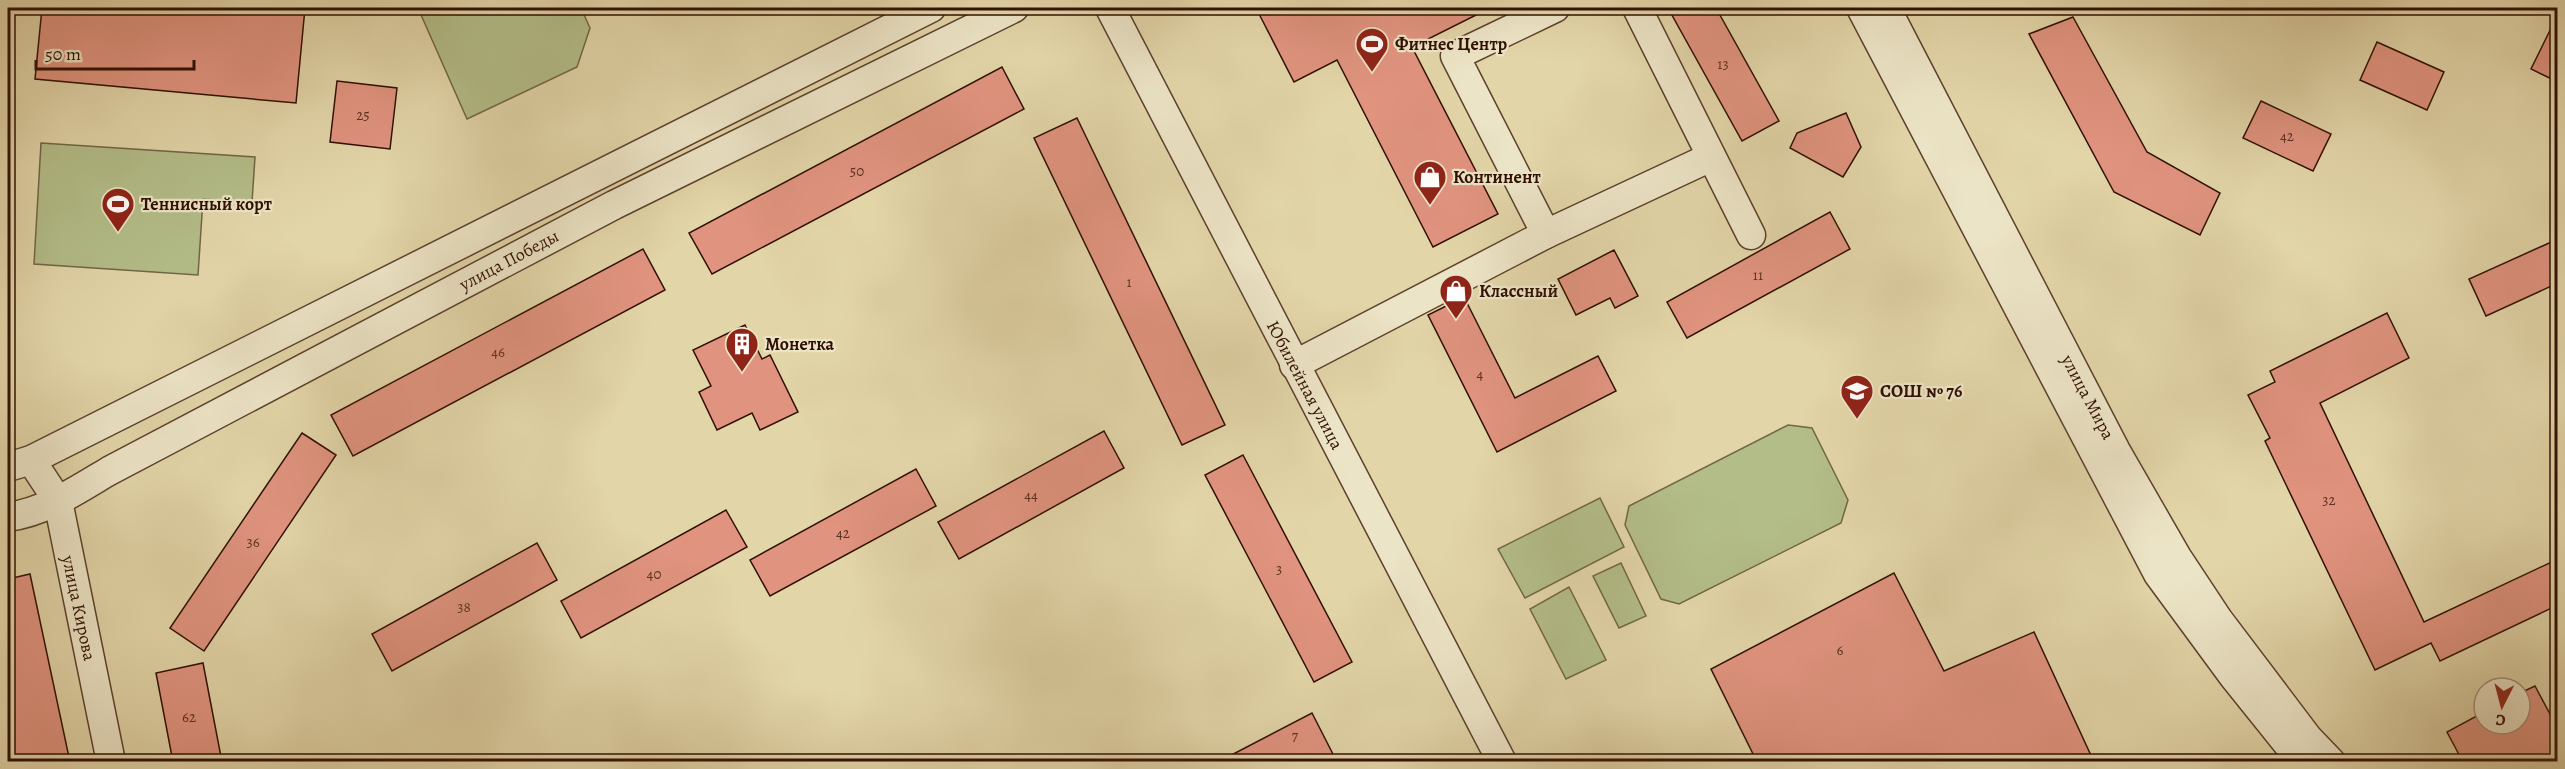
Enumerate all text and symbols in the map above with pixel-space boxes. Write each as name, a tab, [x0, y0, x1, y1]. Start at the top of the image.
sports icon: Фитнес Центр	[1354, 26, 1390, 73]
place label: Фитнес Центр	[1395, 32, 1508, 56]
scale bar	[36, 33, 194, 71]
text: 50 m	[45, 42, 81, 66]
house number: 13	[1717, 54, 1729, 74]
house number: 25	[356, 105, 370, 125]
house number: 42	[2280, 126, 2294, 146]
shop icon: Континент	[1412, 159, 1448, 206]
house number: 50	[850, 161, 864, 181]
place label: Континент	[1453, 165, 1541, 189]
sports icon: Теннисный корт	[100, 186, 136, 233]
place label: Теннисный корт	[141, 192, 272, 216]
street label: улица Победы	[454, 224, 563, 297]
house number: 11	[1753, 265, 1763, 285]
house number: 1	[1126, 272, 1132, 292]
shop icon: Классный	[1438, 273, 1474, 320]
place label: Классный	[1479, 279, 1558, 303]
street label: Юбилейная улица	[1261, 316, 1349, 454]
building icon: Монетка	[724, 326, 760, 373]
place label: Монетка	[765, 332, 835, 356]
house number: 46	[491, 342, 505, 362]
street label: улица Мира	[2055, 349, 2121, 444]
house number: 4	[1477, 364, 1484, 384]
school or university icon: СОШ № 76	[1839, 373, 1875, 420]
place label: СОШ № 76	[1880, 379, 1962, 403]
house number: 44	[1024, 485, 1038, 505]
house number: 32	[2322, 490, 2336, 510]
house number: 42	[836, 523, 850, 543]
house number: 36	[246, 532, 260, 552]
street label: улица Кирова	[56, 552, 102, 663]
house number: 3	[1276, 559, 1282, 579]
house number: 40	[647, 564, 661, 584]
house number: 38	[457, 597, 471, 617]
house number: 6	[1837, 640, 1844, 660]
north arrow	[2472, 676, 2532, 736]
house number: 62	[182, 707, 196, 727]
text: С	[2494, 708, 2507, 731]
house number: 7	[1292, 726, 1299, 746]

